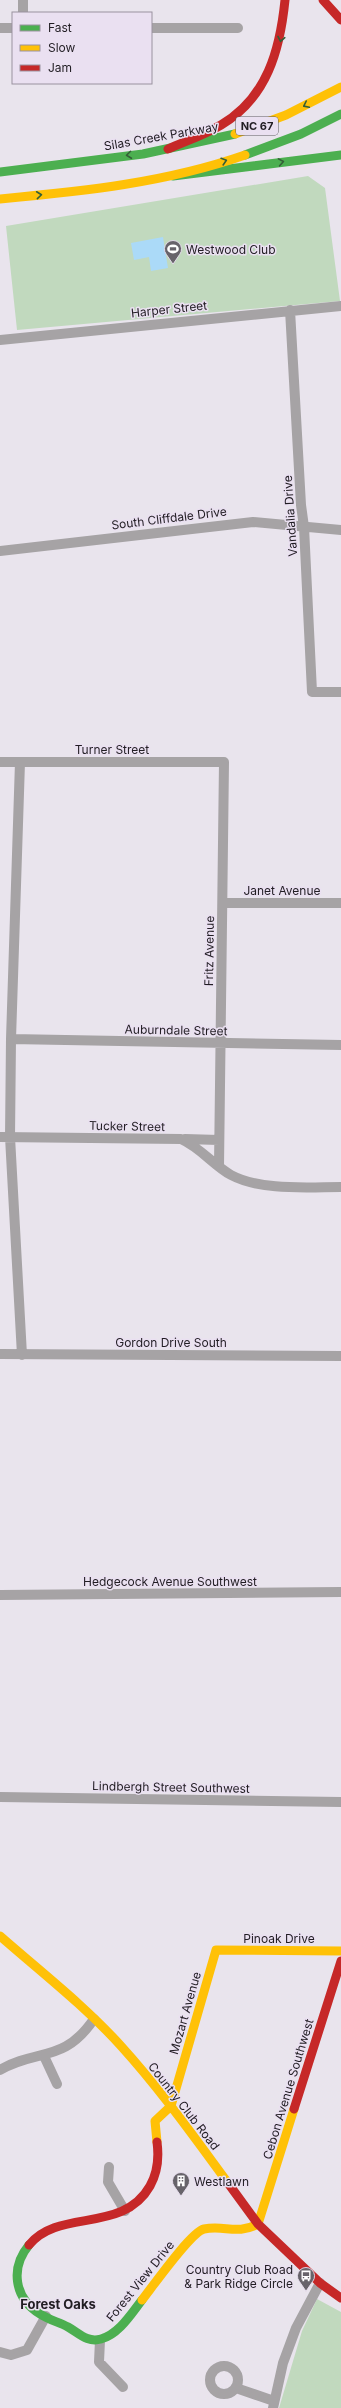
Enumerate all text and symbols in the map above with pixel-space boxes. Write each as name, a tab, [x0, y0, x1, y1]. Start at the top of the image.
legend	[12, 12, 152, 84]
text: Fast	[48, 20, 72, 35]
one-way arrow	[277, 36, 285, 42]
text: Slow	[48, 40, 76, 55]
text: Jam	[48, 60, 72, 75]
one-way arrow	[303, 100, 311, 108]
road number: NC 67	[236, 117, 278, 135]
street label: Silas Creek Parkway	[103, 119, 220, 153]
one-way arrow	[126, 150, 133, 159]
one-way arrow	[220, 157, 227, 166]
one-way arrow	[278, 159, 285, 167]
one-way arrow	[36, 190, 42, 199]
sports icon: Westwood Club	[163, 239, 183, 264]
place label: Westwood Club	[186, 242, 275, 257]
street label: Harper Street	[130, 298, 208, 320]
street label: Vandalia Drive	[280, 475, 300, 557]
street label: South Cliffdale Drive	[110, 503, 228, 533]
street label: Turner Street	[75, 742, 149, 757]
street label: Janet Avenue	[243, 883, 321, 898]
street label: Fritz Avenue	[201, 916, 217, 986]
street label: Auburndale Street	[124, 1022, 228, 1038]
street label: Tucker Street	[89, 1118, 165, 1134]
street label: Gordon Drive South	[115, 1335, 227, 1350]
street label: Hedgecock Avenue Southwest	[83, 1574, 257, 1589]
street label: Lindbergh Street Southwest	[92, 1778, 250, 1796]
street label: Pinoak Drive	[243, 1931, 315, 1946]
street label: Mozart Avenue	[166, 1970, 204, 2056]
street label: Cebon Avenue Southwest	[259, 2017, 317, 2161]
street label: Country Club Road	[145, 2059, 223, 2153]
building icon: Westlawn	[171, 2171, 191, 2196]
place label: Westlawn	[194, 2174, 249, 2189]
street label: Forest View Drive	[103, 2238, 177, 2324]
place label: Country Club Road & Park Ridge Circle	[184, 2262, 293, 2291]
bus stop icon: Country Club Road & Park Ridge Circle	[296, 2266, 316, 2291]
district label: Forest Oaks	[20, 2296, 96, 2312]

